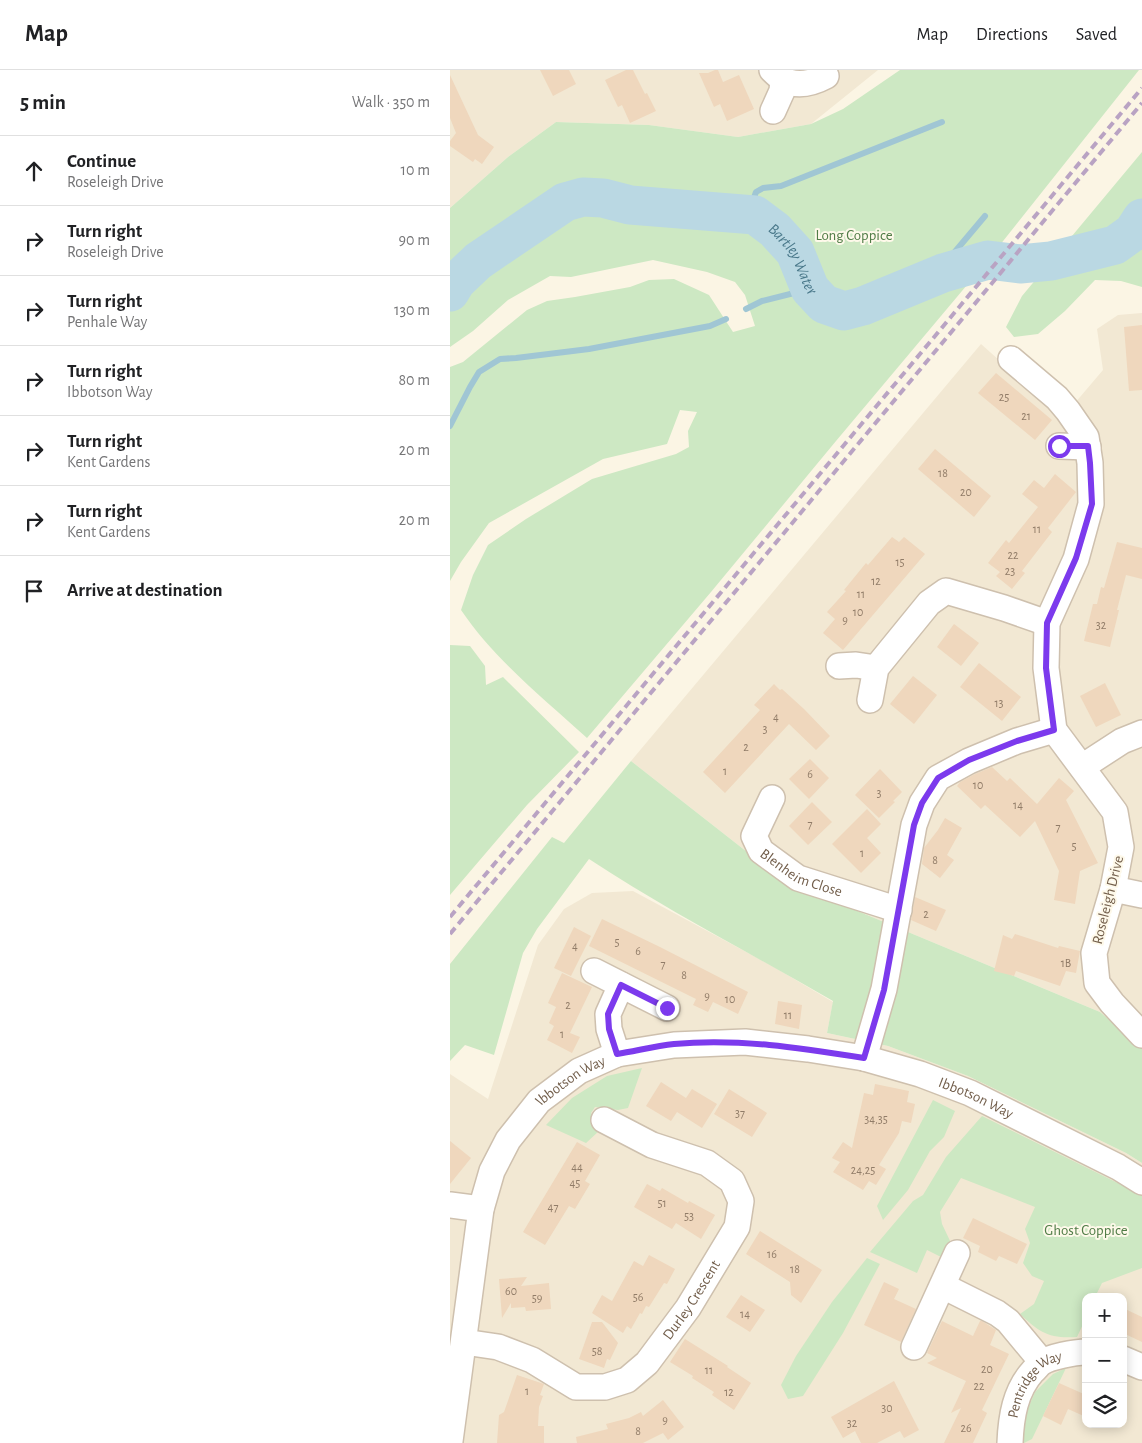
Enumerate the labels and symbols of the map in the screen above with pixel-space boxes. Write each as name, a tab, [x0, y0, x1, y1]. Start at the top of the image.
water label: Bartley Water	[766, 220, 820, 299]
park label: Long Coppice	[815, 228, 893, 243]
house number: 25	[999, 391, 1009, 403]
house number: 21	[1021, 410, 1031, 422]
route start	[1048, 435, 1071, 458]
house number: 18	[938, 467, 948, 479]
house number: 20	[960, 486, 972, 498]
house number: 11	[1033, 523, 1041, 535]
house number: 22	[1008, 549, 1019, 561]
house number: 15	[895, 556, 905, 568]
house number: 23	[1005, 565, 1015, 577]
house number: 12	[871, 575, 881, 587]
house number: 11	[857, 588, 865, 600]
house number: 10	[853, 606, 863, 618]
house number: 9	[842, 614, 848, 626]
house number: 32	[1096, 619, 1107, 631]
house number: 13	[994, 697, 1004, 709]
house number: 4	[773, 711, 779, 723]
house number: 3	[763, 723, 768, 735]
house number: 2	[743, 741, 749, 753]
house number: 1	[723, 765, 727, 777]
house number: 6	[807, 768, 813, 780]
house number: 10	[973, 779, 983, 791]
house number: 3	[877, 787, 882, 799]
house number: 14	[1013, 799, 1023, 811]
house number: 7	[807, 818, 813, 830]
house number: 7	[1055, 821, 1061, 833]
house number: 5	[1071, 840, 1077, 852]
street label: Blenheim Close	[757, 846, 844, 899]
house number: 1	[860, 847, 864, 859]
house number: 8	[932, 854, 938, 866]
street label: Roseleigh Drive	[1090, 854, 1126, 946]
house number: 2	[923, 908, 929, 920]
house number: 5	[614, 936, 620, 948]
house number: 4	[572, 940, 578, 952]
house number: 6	[635, 945, 641, 957]
house number: 1B	[1061, 957, 1071, 969]
house number: 7	[660, 958, 666, 970]
house number: 8	[681, 969, 687, 981]
house number: 9	[704, 990, 710, 1002]
house number: 10	[725, 993, 735, 1005]
route end	[656, 997, 679, 1020]
house number: 2	[565, 999, 571, 1011]
house number: 11	[784, 1009, 792, 1021]
house number: 1	[560, 1028, 564, 1040]
street label: Ibbotson Way	[532, 1053, 608, 1108]
street label: Ibbotson Way	[937, 1074, 1016, 1121]
house number: 37	[735, 1107, 745, 1119]
house number: 34,35	[864, 1113, 888, 1125]
house number: 44	[571, 1161, 583, 1173]
house number: 24,25	[851, 1164, 875, 1176]
house number: 45	[570, 1177, 580, 1189]
house number: 51	[657, 1197, 667, 1209]
house number: 47	[548, 1201, 558, 1213]
house number: 53	[684, 1210, 694, 1222]
park label: Ghost Coppice	[1044, 1223, 1128, 1238]
house number: 16	[767, 1248, 777, 1260]
street label: Durley Crescent	[660, 1257, 723, 1342]
house number: 18	[790, 1263, 800, 1275]
house number: 60	[505, 1285, 517, 1297]
house number: 56	[633, 1291, 644, 1303]
house number: 59	[532, 1292, 543, 1304]
house number: 14	[740, 1308, 750, 1320]
house number: 58	[592, 1345, 603, 1357]
street label: Pentridge Way	[1005, 1348, 1064, 1419]
house number: 20	[981, 1363, 993, 1375]
house number: 11	[705, 1364, 713, 1376]
house number: 22	[974, 1380, 985, 1392]
house number: 1	[525, 1385, 529, 1397]
house number: 12	[724, 1386, 734, 1398]
house number: 30	[881, 1402, 893, 1414]
house number: 9	[662, 1414, 668, 1426]
house number: 32	[847, 1417, 858, 1429]
house number: 26	[960, 1422, 972, 1434]
house number: 8	[635, 1425, 641, 1437]

